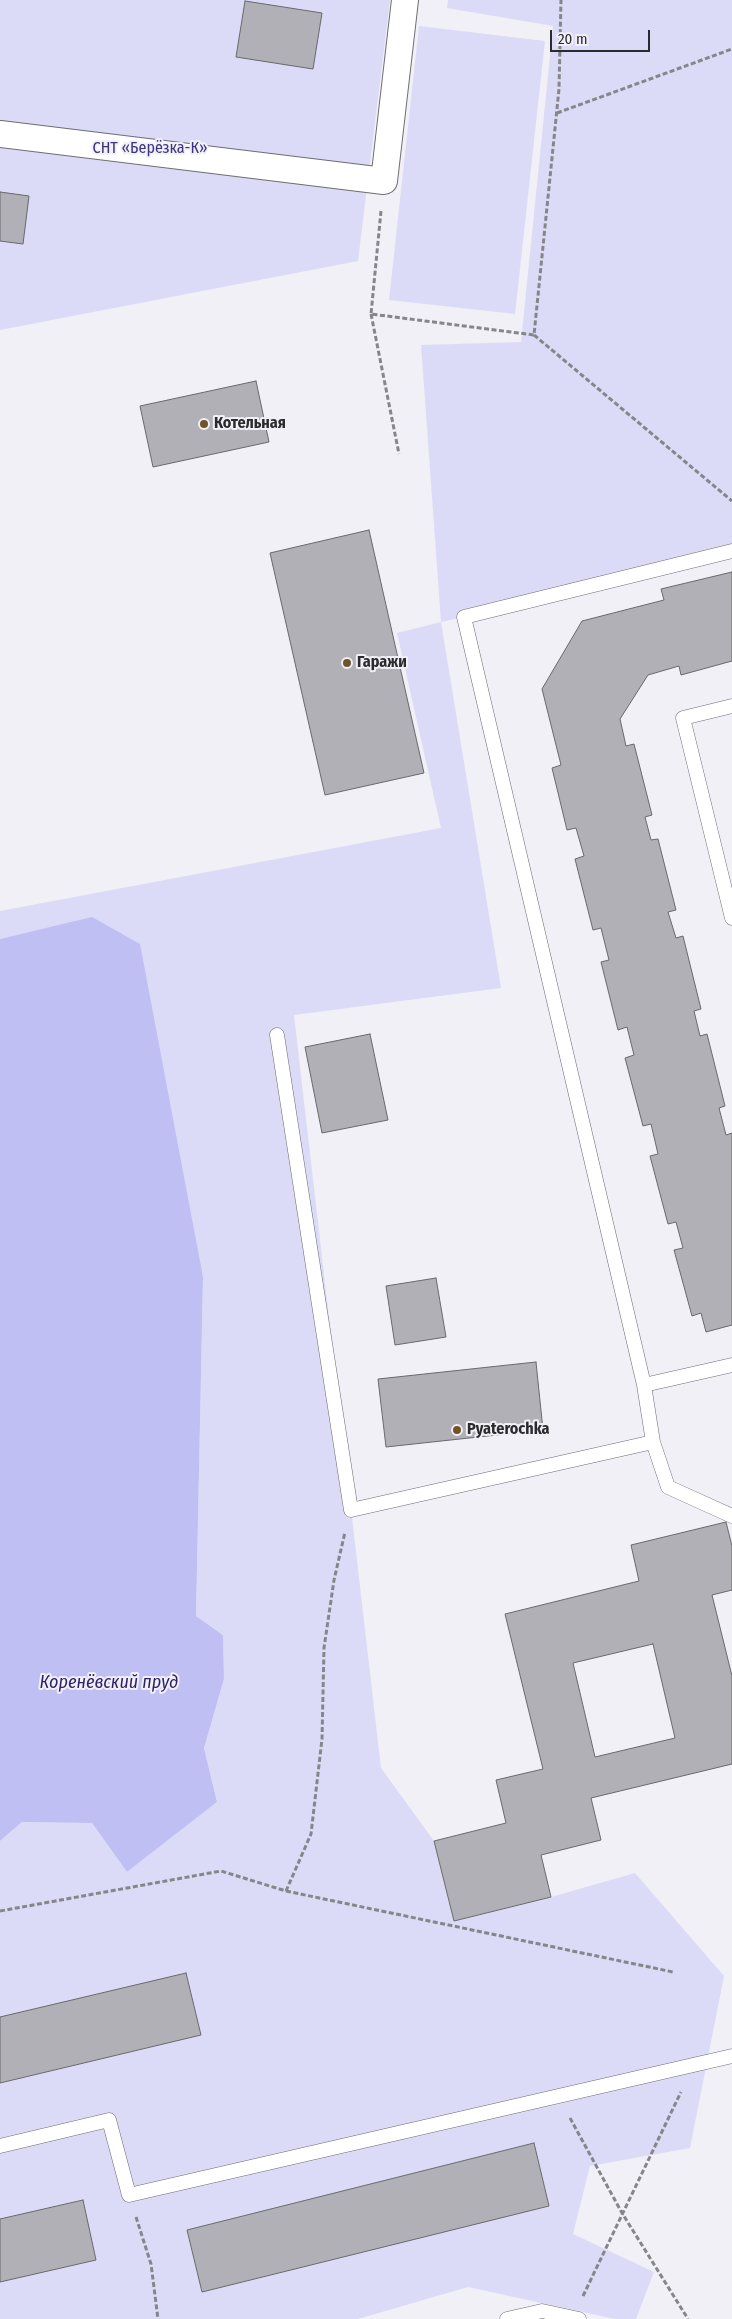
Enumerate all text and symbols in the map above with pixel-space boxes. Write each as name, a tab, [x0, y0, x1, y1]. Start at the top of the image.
scale bar	[552, 20, 652, 52]
text: 20 m	[558, 30, 588, 48]
park label: СНТ «Берёзка-К»	[93, 139, 207, 159]
place label: Котельная	[214, 414, 286, 434]
marker: Котельная	[198, 418, 210, 430]
place label: Гаражи	[357, 653, 407, 673]
marker: Гаражи	[341, 657, 353, 669]
place label: Pyaterochka	[467, 1420, 550, 1440]
marker: Pyaterochka	[451, 1424, 463, 1436]
water label: Коренёвский пруд	[40, 1672, 178, 1694]

